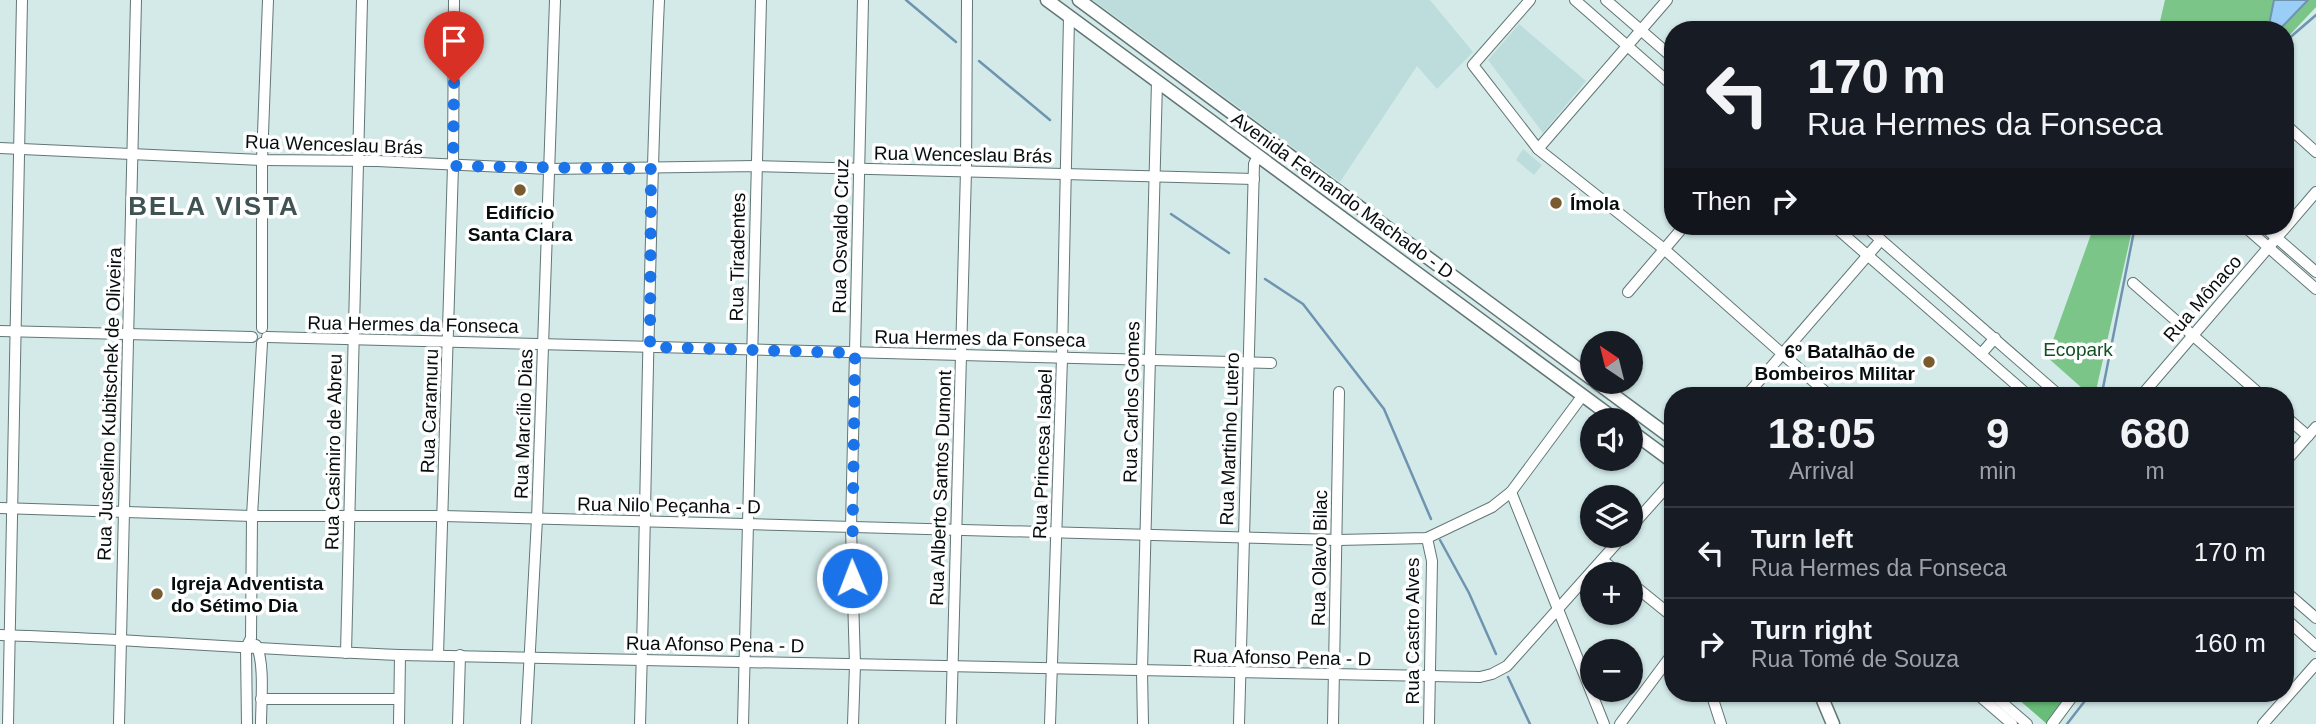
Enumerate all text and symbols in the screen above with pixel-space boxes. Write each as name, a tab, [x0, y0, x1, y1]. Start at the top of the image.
pin	[424, 11, 484, 83]
icon: arrive	[435, 22, 473, 60]
icon: left	[1692, 49, 1783, 140]
text: 170 m	[1807, 49, 1946, 103]
text: Rua Hermes da Fonseca	[1807, 106, 2163, 142]
street label: Avenida Fernando Machado - D	[1228, 108, 1458, 283]
street label: Rua Wenceslau Brás	[245, 131, 423, 158]
street label: Rua Wenceslau Brás	[874, 142, 1052, 167]
street label: Rua Osvaldo Cruz	[829, 158, 852, 314]
marker: Edifício Santa Clara	[512, 182, 528, 198]
icon: right	[1765, 182, 1803, 220]
text: Then	[1692, 186, 1751, 216]
district label: BELA VISTA	[128, 191, 300, 221]
street label: Rua Tiradentes	[726, 192, 749, 322]
place label: Ímola	[1570, 193, 1620, 214]
marker: Ímola	[1548, 195, 1564, 211]
place label: Edifício Santa Clara	[468, 202, 573, 245]
street label: Rua Juscelino Kubitschek de Oliveira	[94, 246, 125, 561]
street label: Rua Mônaco	[2159, 251, 2246, 346]
street label: Rua Hermes da Fonseca	[307, 312, 519, 337]
street label: Rua Carlos Gomes	[1120, 321, 1143, 483]
street label: Rua Hermes da Fonseca	[874, 326, 1086, 351]
north arrow	[1580, 331, 1643, 394]
map controls	[1580, 331, 1643, 702]
park label: Ecopark	[2043, 339, 2113, 360]
place label: 6º Batalhão de Bombeiros Militar	[1755, 341, 1916, 384]
street label: Rua Caramuru	[417, 348, 442, 474]
street label: Rua Marcílio Dias	[510, 349, 537, 499]
street label: Rua Martinho Lutero	[1216, 352, 1243, 526]
street label: Rua Casimiro de Abreu	[321, 354, 346, 550]
marker: 6º Batalhão de Bombeiros Militar	[1921, 354, 1937, 370]
street label: Rua Alberto Santos Dumont	[926, 369, 955, 606]
street label: Rua Princesa Isabel	[1029, 369, 1056, 539]
button: sound	[1580, 408, 1643, 471]
text: 18:05	[1768, 410, 1875, 457]
text: 9	[1986, 410, 2009, 457]
text: 680	[2120, 410, 2190, 457]
text: Arrival	[1789, 458, 1854, 484]
text: min	[1979, 458, 2016, 484]
text: m	[2146, 458, 2165, 484]
button: layers	[1580, 485, 1643, 548]
street label: Rua Olavo Bilac	[1308, 490, 1331, 626]
street label: Rua Nilo Peçanha - D	[577, 493, 761, 518]
text: Turn left	[1751, 524, 1853, 554]
icon: left	[1692, 534, 1730, 572]
text: 170 m	[2194, 537, 2266, 567]
position arrow	[815, 541, 889, 615]
text: Rua Hermes da Fonseca	[1751, 555, 2007, 581]
street label: Rua Castro Alves	[1402, 558, 1423, 704]
button: +	[1580, 562, 1643, 625]
place label: Igreja Adventista do Sétimo Dia	[171, 573, 324, 616]
marker: Igreja Adventista do Sétimo Dia	[149, 586, 165, 602]
text: Turn right	[1751, 615, 1872, 645]
icon: right	[1692, 625, 1730, 663]
text: 160 m	[2194, 628, 2266, 658]
street label: Rua Afonso Pena - D	[626, 632, 804, 657]
button: −	[1580, 639, 1643, 702]
street label: Rua Afonso Pena - D	[1193, 645, 1371, 670]
text: Rua Tomé de Souza	[1751, 646, 1959, 672]

